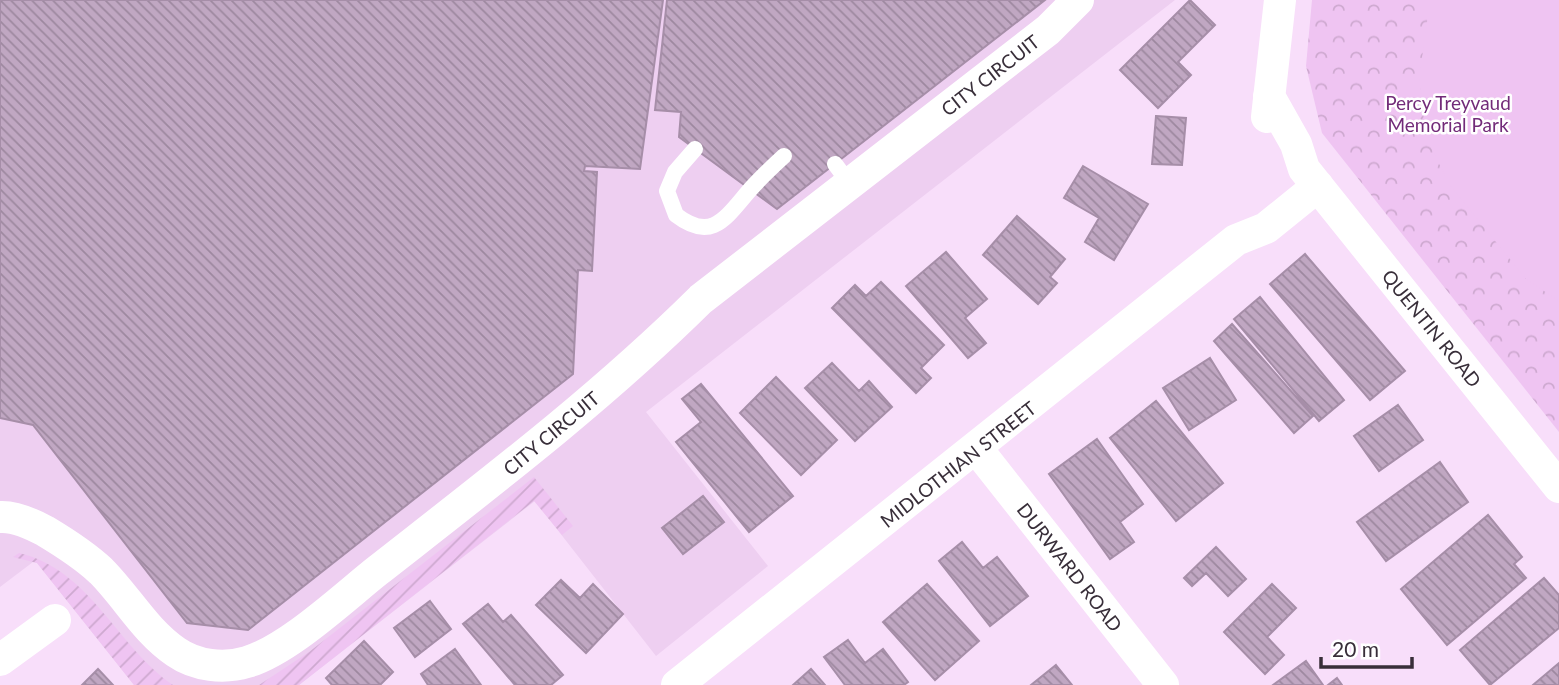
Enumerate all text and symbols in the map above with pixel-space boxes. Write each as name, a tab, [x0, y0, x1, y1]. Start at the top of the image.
street label: CITY CIRCUIT	[936, 30, 1044, 120]
park label: Percy Treyvaud Memorial Park	[1385, 91, 1511, 136]
street label: QUENTIN ROAD	[1378, 265, 1486, 391]
street label: CITY CIRCUIT	[498, 386, 604, 480]
street label: MIDLOTHIAN STREET	[876, 396, 1040, 532]
street label: DURWARD ROAD	[1013, 498, 1127, 636]
scale bar	[1321, 626, 1412, 670]
text: 20 m	[1332, 636, 1379, 661]

